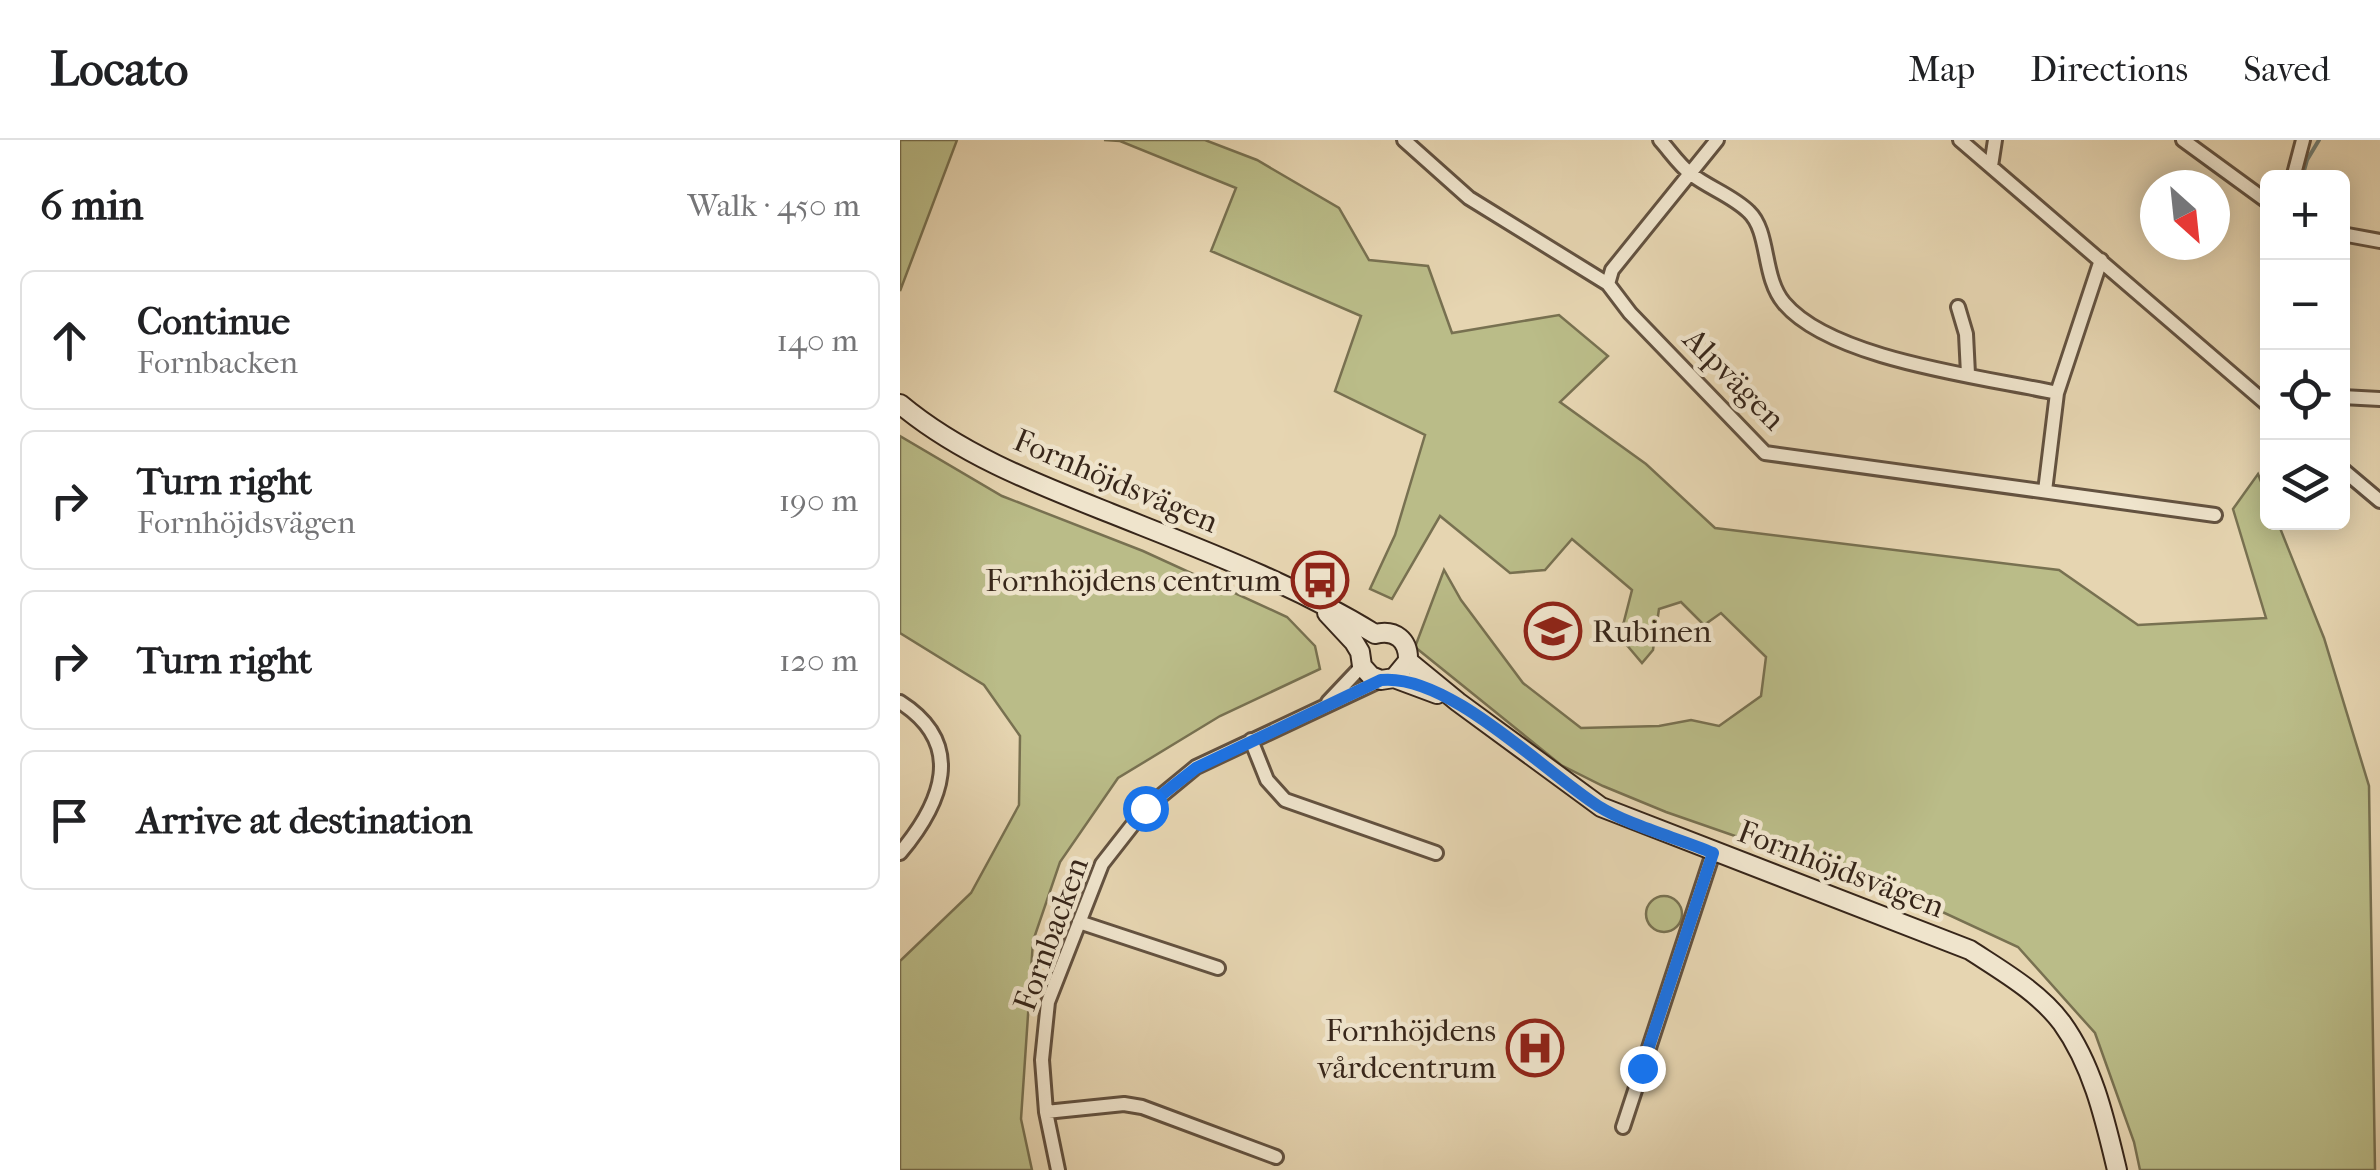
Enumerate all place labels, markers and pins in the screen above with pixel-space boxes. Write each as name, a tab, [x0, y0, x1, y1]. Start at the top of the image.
bus stop icon: Fornhöjdens centrum	[1290, 550, 1350, 610]
place label: Fornhöjdens centrum	[985, 562, 1281, 599]
school or university icon: Rubinen	[1523, 601, 1583, 661]
place label: Rubinen	[1592, 613, 1712, 650]
place label: Fornhöjdens vårdcentrum	[1317, 1012, 1496, 1086]
hospital icon: Fornhöjdens vårdcentrum	[1505, 1018, 1565, 1078]

